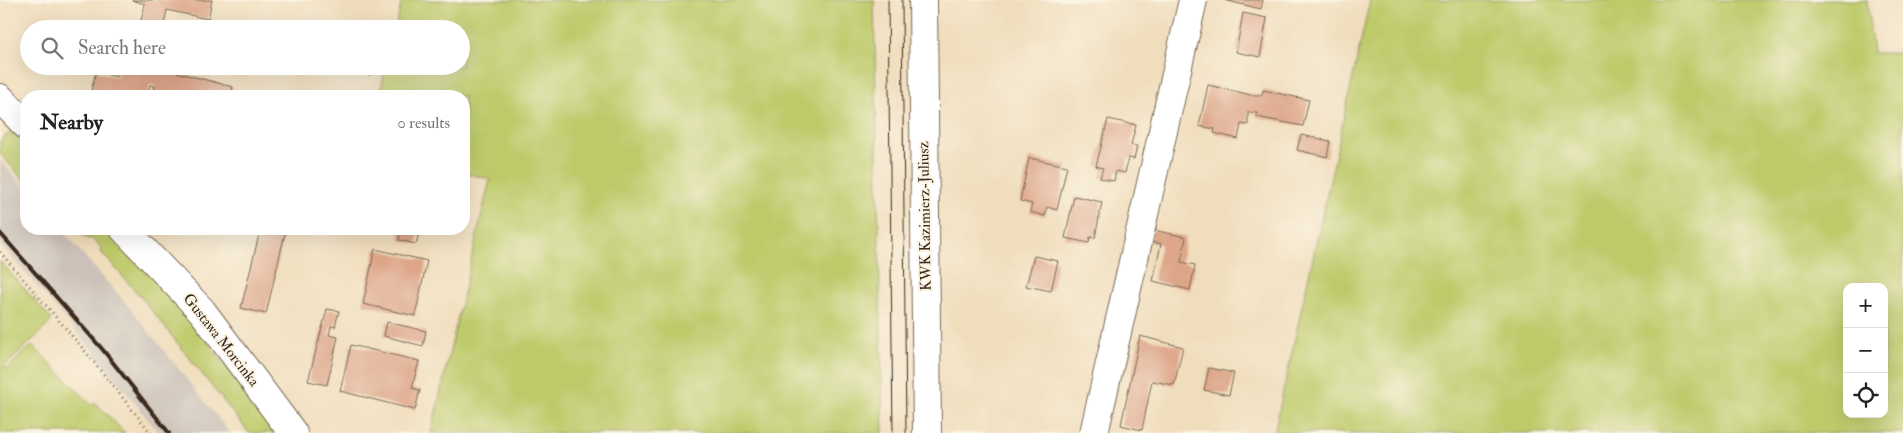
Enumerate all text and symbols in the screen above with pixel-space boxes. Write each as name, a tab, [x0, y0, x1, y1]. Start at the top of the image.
search box	[20, 20, 470, 75]
icon: search	[38, 34, 66, 62]
text: Search here	[78, 36, 166, 60]
text: Nearby	[40, 109, 103, 136]
text: 0 results	[397, 113, 450, 133]
street label: KWK Kazimierz-Juliusz	[914, 141, 937, 291]
map controls	[1843, 283, 1888, 418]
button: +	[1843, 283, 1888, 328]
street label: Gustawa Morcinka	[179, 290, 264, 391]
button: −	[1843, 328, 1888, 373]
button: locate	[1843, 373, 1888, 418]

